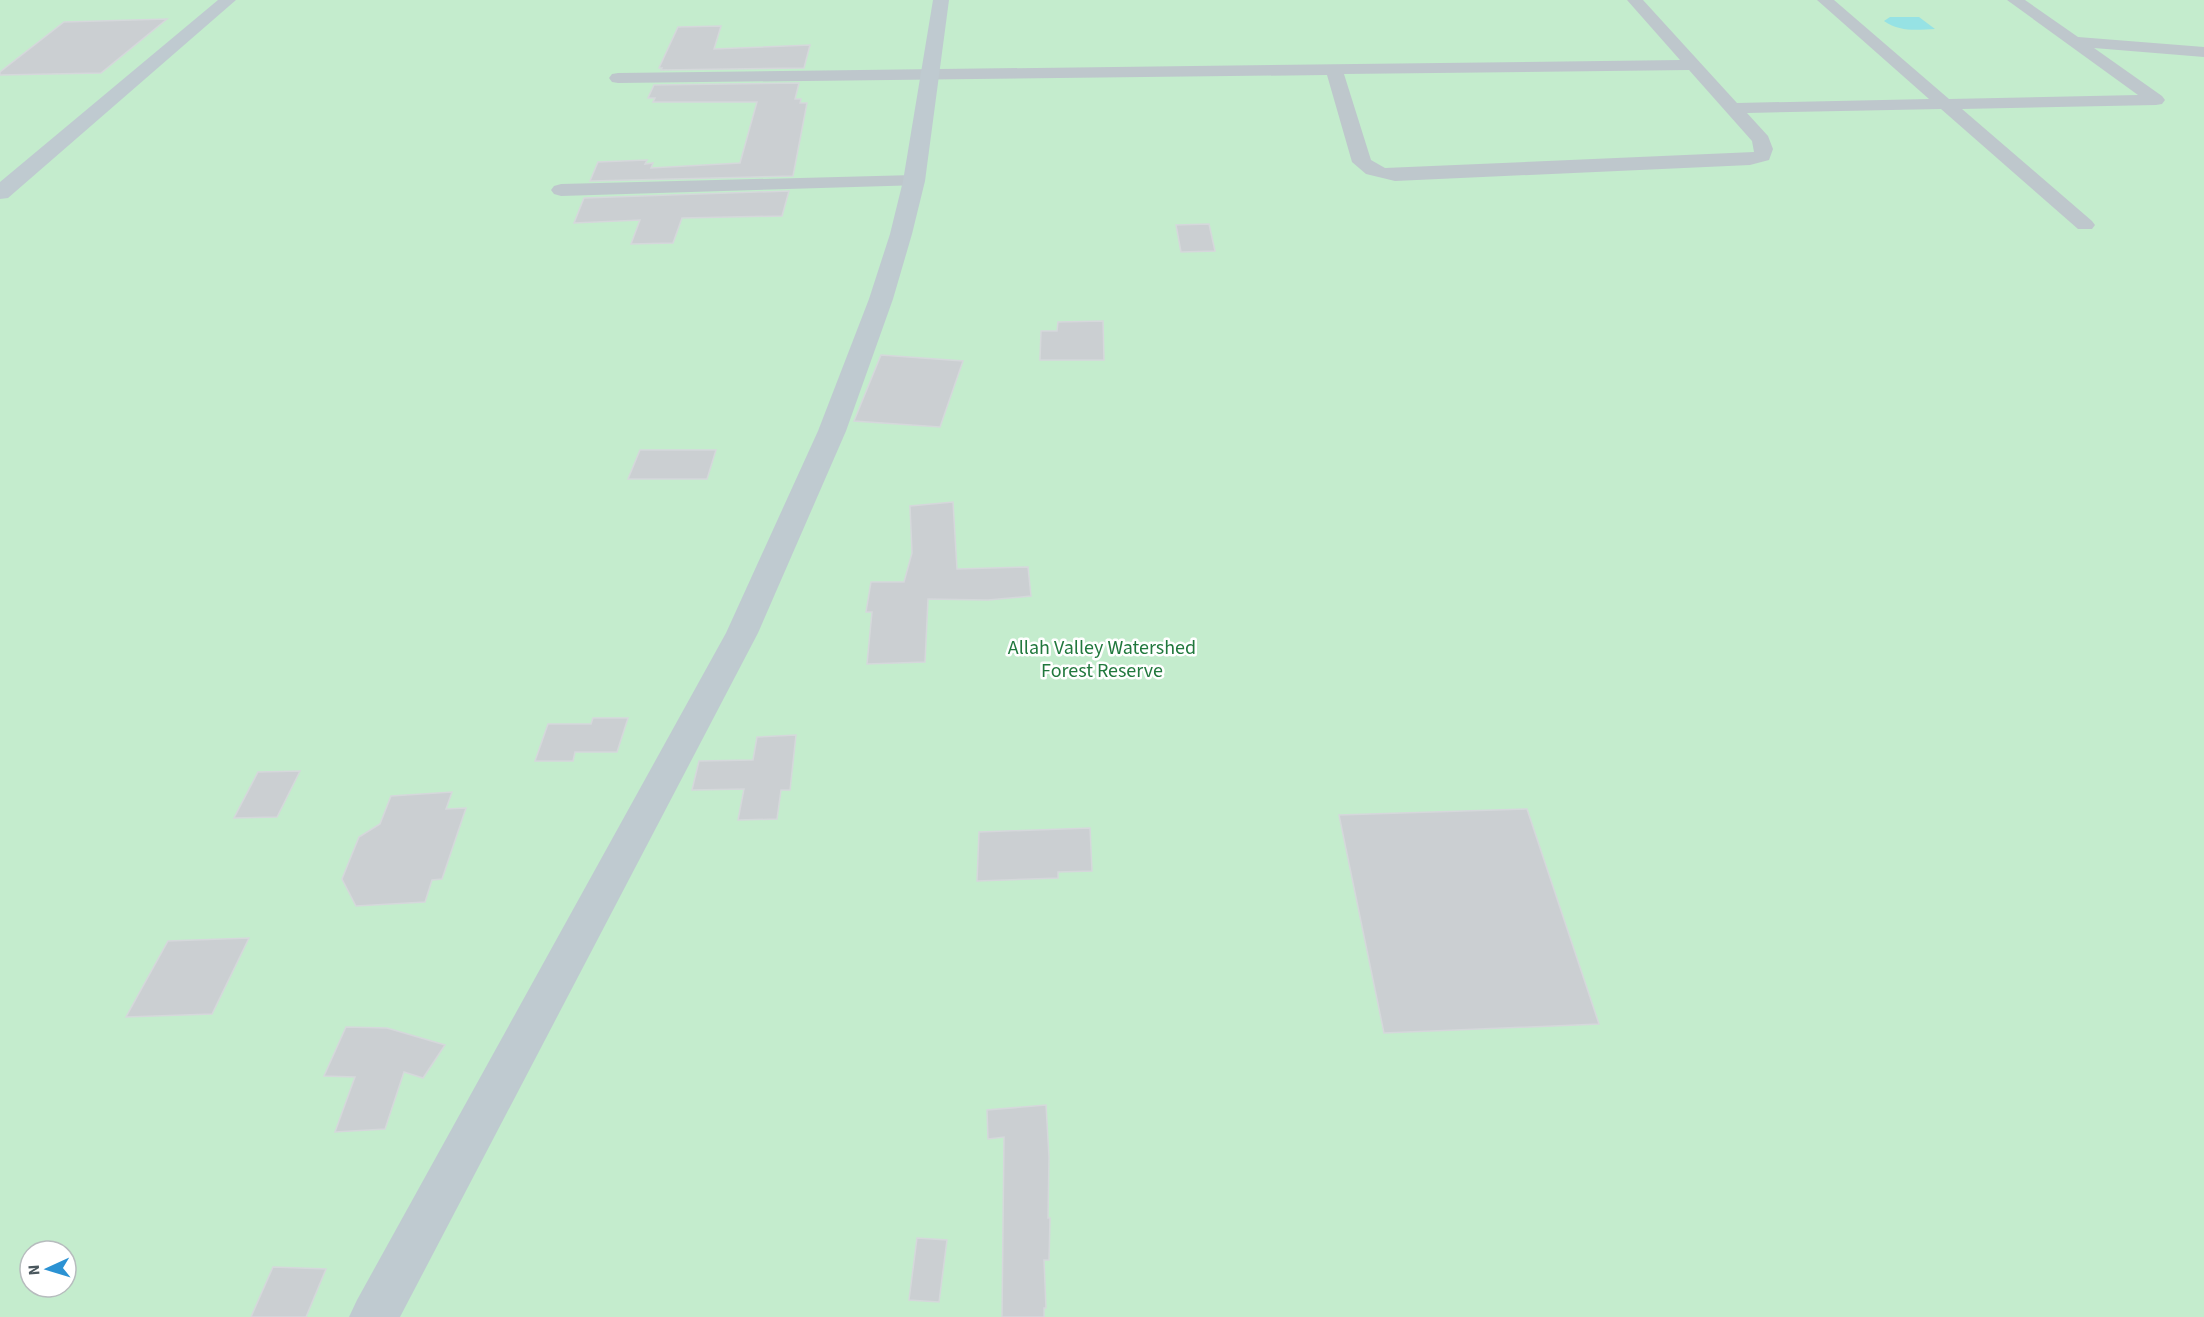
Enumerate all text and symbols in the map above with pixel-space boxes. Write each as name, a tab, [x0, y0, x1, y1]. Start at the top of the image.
park label: Allah Valley Watershed Forest Reserve	[1008, 634, 1196, 685]
north arrow	[18, 1239, 78, 1299]
text: N	[23, 1264, 45, 1276]

